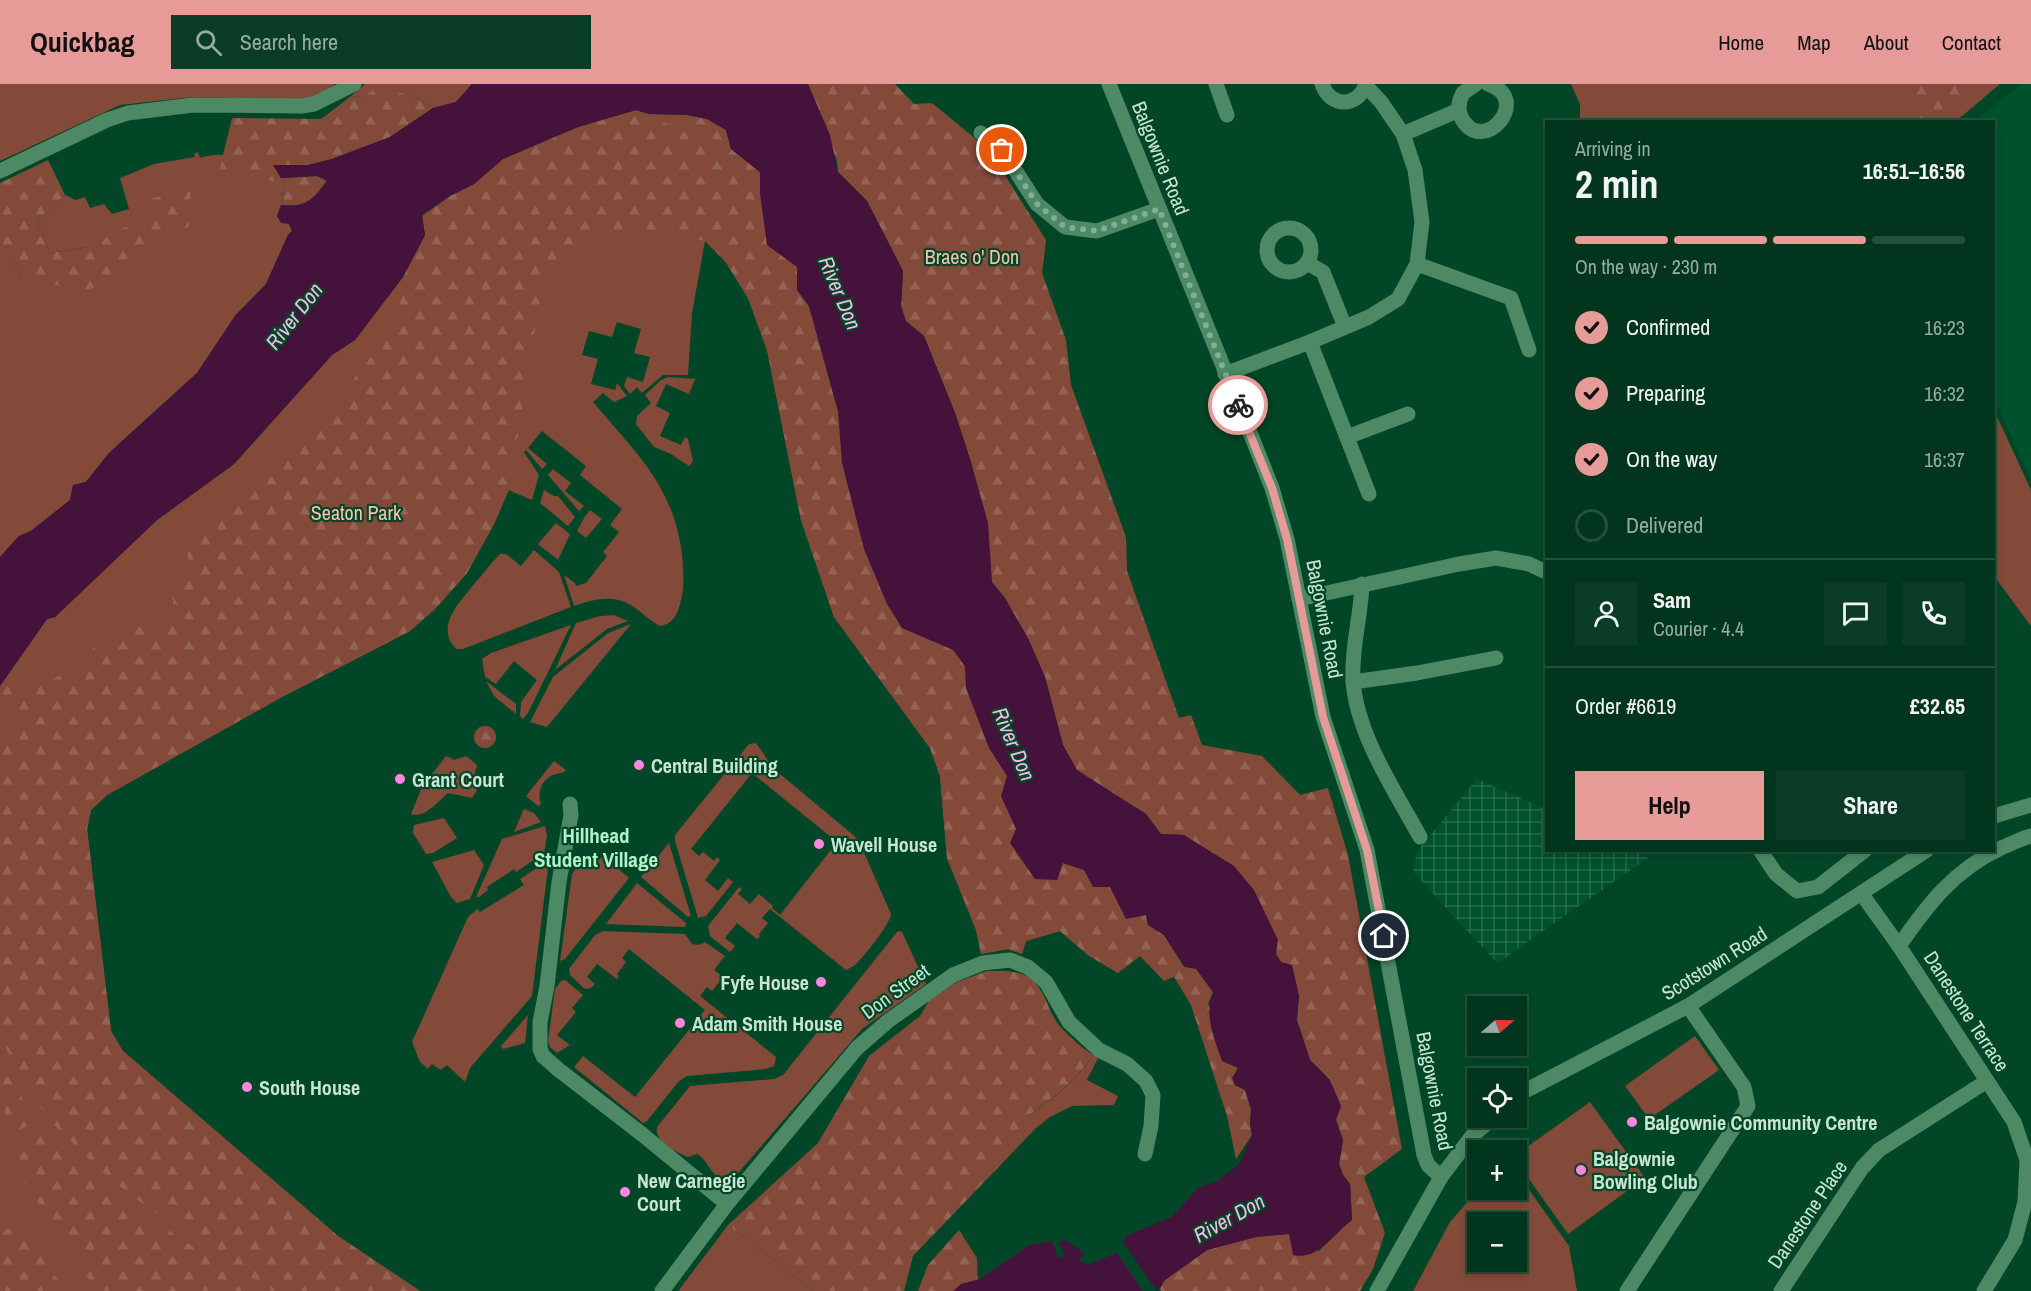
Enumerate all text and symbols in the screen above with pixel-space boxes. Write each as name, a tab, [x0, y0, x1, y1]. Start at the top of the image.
search box	[171, 15, 591, 69]
text: Quickbag	[30, 23, 135, 61]
icon: search	[192, 26, 225, 59]
text: Search here	[240, 27, 338, 57]
text: Home	[1718, 28, 1764, 57]
text: Map	[1797, 28, 1831, 57]
text: About	[1864, 28, 1909, 57]
text: Contact	[1942, 28, 2001, 57]
street label: Balgownie Road	[1126, 97, 1196, 219]
pin	[976, 124, 1027, 175]
icon: bag	[985, 133, 1018, 166]
text: Arriving in	[1575, 135, 1651, 162]
text: 16:51–16:56	[1863, 156, 1965, 186]
text: 2 min	[1575, 158, 1659, 210]
park label: Braes o' Don	[925, 243, 1019, 270]
water label: River Don	[812, 252, 868, 334]
text: On the way · 230 m	[1575, 253, 1717, 280]
water label: River Don	[259, 277, 329, 355]
icon: check	[1575, 311, 1608, 344]
text: Confirmed	[1626, 312, 1710, 342]
text: 16:23	[1924, 314, 1965, 341]
courier	[1208, 375, 1268, 435]
icon: check	[1575, 377, 1608, 410]
text: Preparing	[1626, 378, 1705, 408]
text: 16:32	[1924, 380, 1965, 407]
icon: bike	[1222, 389, 1255, 422]
icon: check	[1575, 443, 1608, 476]
text: On the way	[1626, 444, 1717, 474]
text: 16:37	[1924, 446, 1965, 473]
park label: Seaton Park	[311, 499, 402, 526]
text: Delivered	[1626, 510, 1703, 540]
street label: Balgownie Road	[1300, 557, 1350, 681]
button: person	[1575, 582, 1638, 645]
button: chat	[1824, 582, 1887, 645]
button: phone	[1902, 582, 1965, 645]
text: Sam	[1653, 585, 1691, 615]
text: Courier · 4.4	[1653, 615, 1744, 642]
text: Order #6619	[1575, 691, 1676, 721]
text: £32.65	[1910, 691, 1965, 721]
water label: River Don	[986, 703, 1042, 785]
place label: Central Building	[651, 752, 778, 779]
marker: Central Building	[632, 758, 646, 772]
place label: Grant Court	[412, 766, 505, 793]
button: Help	[1575, 771, 1764, 840]
button: Share	[1776, 771, 1965, 840]
marker: Grant Court	[393, 772, 407, 786]
district label: Hillhead Student Village	[534, 821, 658, 874]
place label: Wavell House	[831, 831, 937, 858]
marker: Wavell House	[812, 837, 826, 851]
pin	[1358, 910, 1409, 961]
icon: home	[1367, 919, 1400, 952]
street label: Scotstown Road	[1656, 920, 1772, 1006]
street label: Danestone Terrace	[1918, 946, 2016, 1076]
street label: Don Street	[855, 957, 935, 1025]
place label: Fyfe House	[721, 969, 809, 996]
marker: Fyfe House	[814, 975, 828, 989]
north arrow	[1467, 996, 1527, 1056]
map controls	[1467, 996, 1527, 1272]
place label: Adam Smith House	[692, 1010, 842, 1037]
marker: Adam Smith House	[673, 1016, 687, 1030]
street label: Balgownie Road	[1410, 1029, 1460, 1153]
button: locate	[1467, 1068, 1527, 1128]
place label: South House	[259, 1074, 360, 1101]
marker: South House	[240, 1080, 254, 1094]
place label: Balgownie Community Centre	[1644, 1109, 1877, 1136]
marker: Balgownie Community Centre	[1625, 1115, 1639, 1129]
button: +	[1467, 1140, 1527, 1200]
place label: Balgownie Bowling Club	[1593, 1145, 1698, 1195]
street label: Danestone Place	[1761, 1155, 1853, 1273]
marker: Balgownie Bowling Club	[1574, 1163, 1588, 1177]
place label: New Carnegie Court	[637, 1167, 745, 1217]
marker: New Carnegie Court	[618, 1185, 632, 1199]
water label: River Don	[1188, 1187, 1270, 1249]
button: −	[1467, 1212, 1527, 1272]

